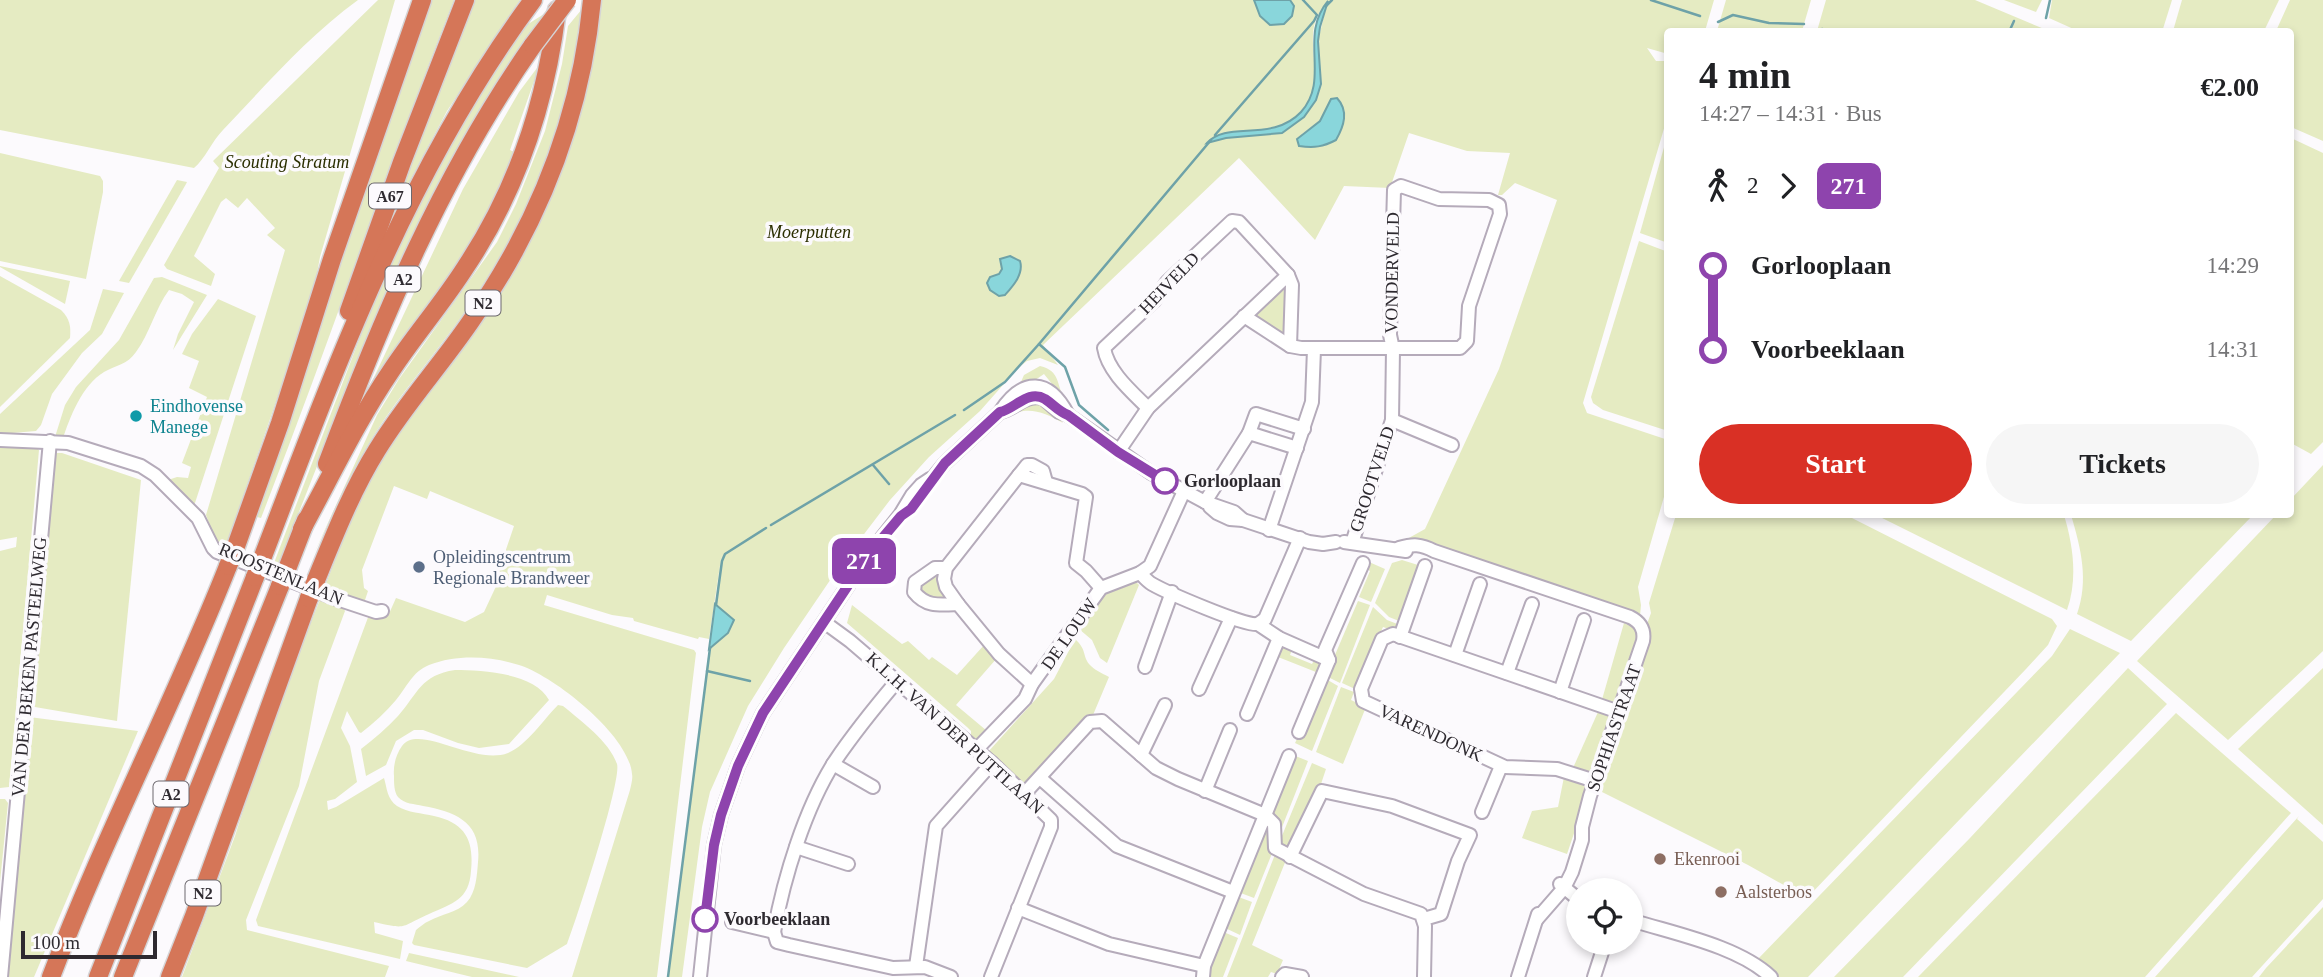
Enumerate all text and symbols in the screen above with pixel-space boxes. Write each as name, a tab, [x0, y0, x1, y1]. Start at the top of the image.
text: 4 min	[1699, 54, 1791, 96]
text: €2.00	[2201, 73, 2259, 102]
text: 14:27 – 14:31 · Bus	[1699, 101, 1882, 126]
park label: Scouting Stratum	[225, 152, 349, 172]
icon: walk	[1699, 167, 1737, 205]
icon: forward	[1769, 167, 1807, 205]
text: 2	[1747, 173, 1759, 198]
text: 271	[1831, 173, 1867, 199]
road number: A67	[369, 184, 411, 208]
street label: VONDERVELD	[1381, 212, 1403, 334]
park label: Moerputten	[766, 222, 851, 242]
street label: HEIVELD	[1135, 248, 1203, 318]
text: Gorlooplaan	[1751, 251, 1891, 280]
text: 14:29	[2207, 253, 2259, 278]
road number: A2	[386, 266, 420, 292]
road number: N2	[466, 290, 500, 316]
text: Voorbeeklaan	[1751, 335, 1905, 364]
text: 14:31	[2207, 337, 2259, 362]
place label: Eindhovense Manege	[150, 396, 243, 437]
marker: Eindhovense Manege	[128, 408, 144, 424]
street label: GROOTVELD	[1345, 424, 1399, 534]
button: Start	[1699, 424, 1972, 504]
button: Tickets	[1986, 424, 2259, 504]
marker: Gorlooplaan	[1152, 468, 1178, 494]
place label: Gorlooplaan	[1184, 471, 1281, 491]
street label: VAN DER BEKEN PASTEELWEG	[8, 536, 50, 798]
line badge: 271	[824, 538, 904, 584]
street label: ROOSTENLAAN	[216, 539, 346, 609]
place label: Opleidingscentrum Regionale Brandweer	[433, 547, 589, 588]
text: 271	[846, 548, 882, 574]
marker: Opleidingscentrum Regionale Brandweer	[411, 559, 427, 575]
street label: DE LOUW	[1037, 594, 1101, 674]
street label: K.L.H. VAN DER PUTTLAAN	[862, 648, 1048, 818]
street label: SOPHIASTRAAT	[1583, 662, 1645, 794]
street label: VARENDONK	[1376, 700, 1486, 766]
road number: A2	[154, 782, 188, 806]
place label: Ekenrooi	[1674, 849, 1740, 869]
marker: Ekenrooi	[1652, 851, 1668, 867]
map controls	[1566, 878, 1643, 955]
button: locate	[1566, 878, 1643, 955]
road number: N2	[186, 880, 220, 906]
place label: Aalsterbos	[1735, 882, 1812, 902]
marker: Aalsterbos	[1713, 884, 1729, 900]
marker: Voorbeeklaan	[692, 906, 718, 932]
place label: Voorbeeklaan	[724, 909, 830, 929]
scale bar	[21, 928, 158, 960]
text: 100 m	[32, 932, 80, 953]

